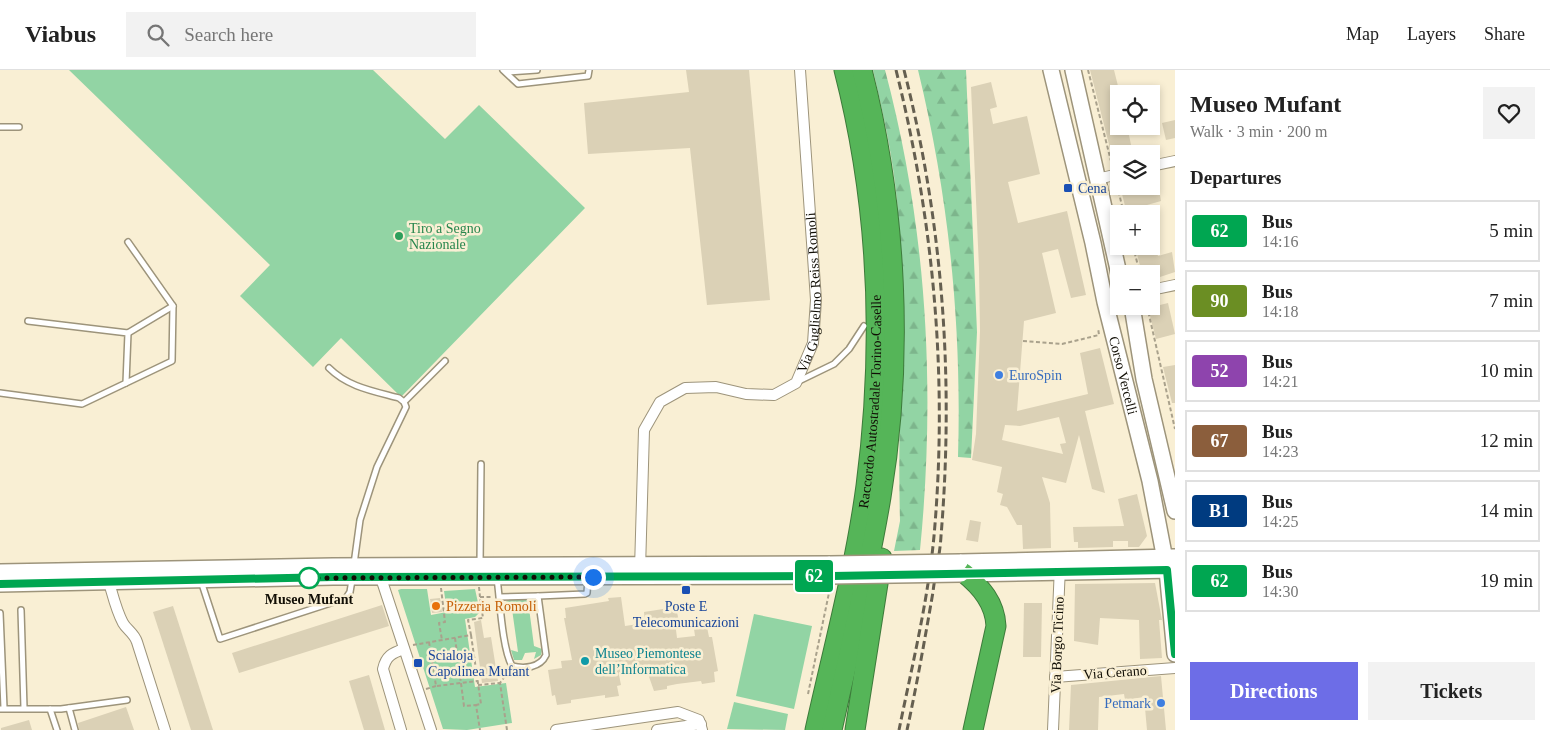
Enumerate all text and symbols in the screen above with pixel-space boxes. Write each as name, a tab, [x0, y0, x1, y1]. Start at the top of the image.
search box	[126, 12, 476, 57]
text: Viabus	[25, 21, 96, 47]
icon: search	[144, 21, 172, 49]
text: Search here	[184, 24, 273, 45]
text: Map	[1346, 24, 1379, 44]
text: Layers	[1407, 24, 1456, 44]
text: Share	[1484, 24, 1525, 44]
map controls	[1110, 85, 1160, 315]
button: locate	[1110, 85, 1160, 135]
button: heart	[1483, 87, 1535, 139]
text: Museo Mufant	[1190, 91, 1341, 117]
text: Walk · 3 min · 200 m	[1190, 123, 1327, 140]
button: layers	[1110, 145, 1160, 195]
text: Departures	[1190, 167, 1281, 188]
place label: Cena	[1078, 181, 1108, 196]
marker: Cena	[1062, 182, 1074, 194]
button: +	[1110, 205, 1160, 255]
text: Bus	[1262, 211, 1293, 232]
street label: Via Guglielmo Reiss Romoli	[794, 212, 824, 375]
text: 5 min	[1489, 220, 1533, 241]
place label: Tiro a Segno Nazionale	[409, 221, 481, 252]
text: 62	[1211, 221, 1229, 241]
marker: Tiro a Segno Nazionale	[393, 230, 405, 242]
text: 14:16	[1262, 233, 1298, 250]
button: −	[1110, 265, 1160, 315]
text: Bus	[1262, 281, 1293, 302]
text: 7 min	[1489, 290, 1533, 311]
text: 90	[1211, 291, 1229, 311]
street label: Raccordo Autostradale Torino-Caselle	[856, 294, 884, 509]
text: 14:18	[1262, 303, 1298, 320]
street label: Corso Vercelli	[1106, 335, 1140, 416]
text: Bus	[1262, 351, 1293, 372]
text: 10 min	[1480, 360, 1533, 381]
text: 52	[1211, 361, 1229, 381]
place label: EuroSpin	[1009, 368, 1062, 383]
marker: EuroSpin	[993, 369, 1005, 381]
text: 14:21	[1262, 373, 1298, 390]
text: Bus	[1262, 421, 1293, 442]
text: 12 min	[1480, 430, 1533, 451]
text: 67	[1211, 431, 1229, 451]
text: 14:23	[1262, 443, 1298, 460]
text: Bus	[1262, 491, 1293, 512]
text: 14 min	[1480, 500, 1533, 521]
text: B1	[1209, 501, 1230, 521]
text: 14:25	[1262, 513, 1298, 530]
line badge: 62	[792, 560, 836, 592]
text: Bus	[1262, 561, 1293, 582]
your location	[581, 565, 606, 590]
text: 62	[805, 566, 823, 586]
marker: Museo Mufant	[298, 567, 320, 589]
text: 19 min	[1480, 570, 1533, 591]
text: 62	[1211, 571, 1229, 591]
text: 14:30	[1262, 583, 1298, 600]
marker: Poste E Telecomunicazioni	[680, 584, 692, 596]
place label: Museo Mufant	[265, 592, 353, 607]
street label: Via Borgo Ticino	[1048, 596, 1067, 694]
place label: Pizzeria Romoli	[446, 599, 537, 614]
place label: Poste E Telecomunicazioni	[633, 599, 739, 630]
marker: Pizzeria Romoli	[430, 600, 442, 612]
place label: Museo Piemontese dell’Informatica	[595, 646, 701, 677]
place label: Scialoja Capolinea Mufant	[428, 648, 530, 679]
marker: Museo Piemontese dell’Informatica	[579, 655, 591, 667]
marker: Scialoja Capolinea Mufant	[412, 657, 424, 669]
button: Directions	[1190, 662, 1358, 720]
button: Tickets	[1368, 662, 1535, 720]
street label: Via Cerano	[1083, 663, 1147, 682]
place label: Petmark	[1104, 696, 1151, 711]
marker: Petmark	[1155, 697, 1167, 709]

